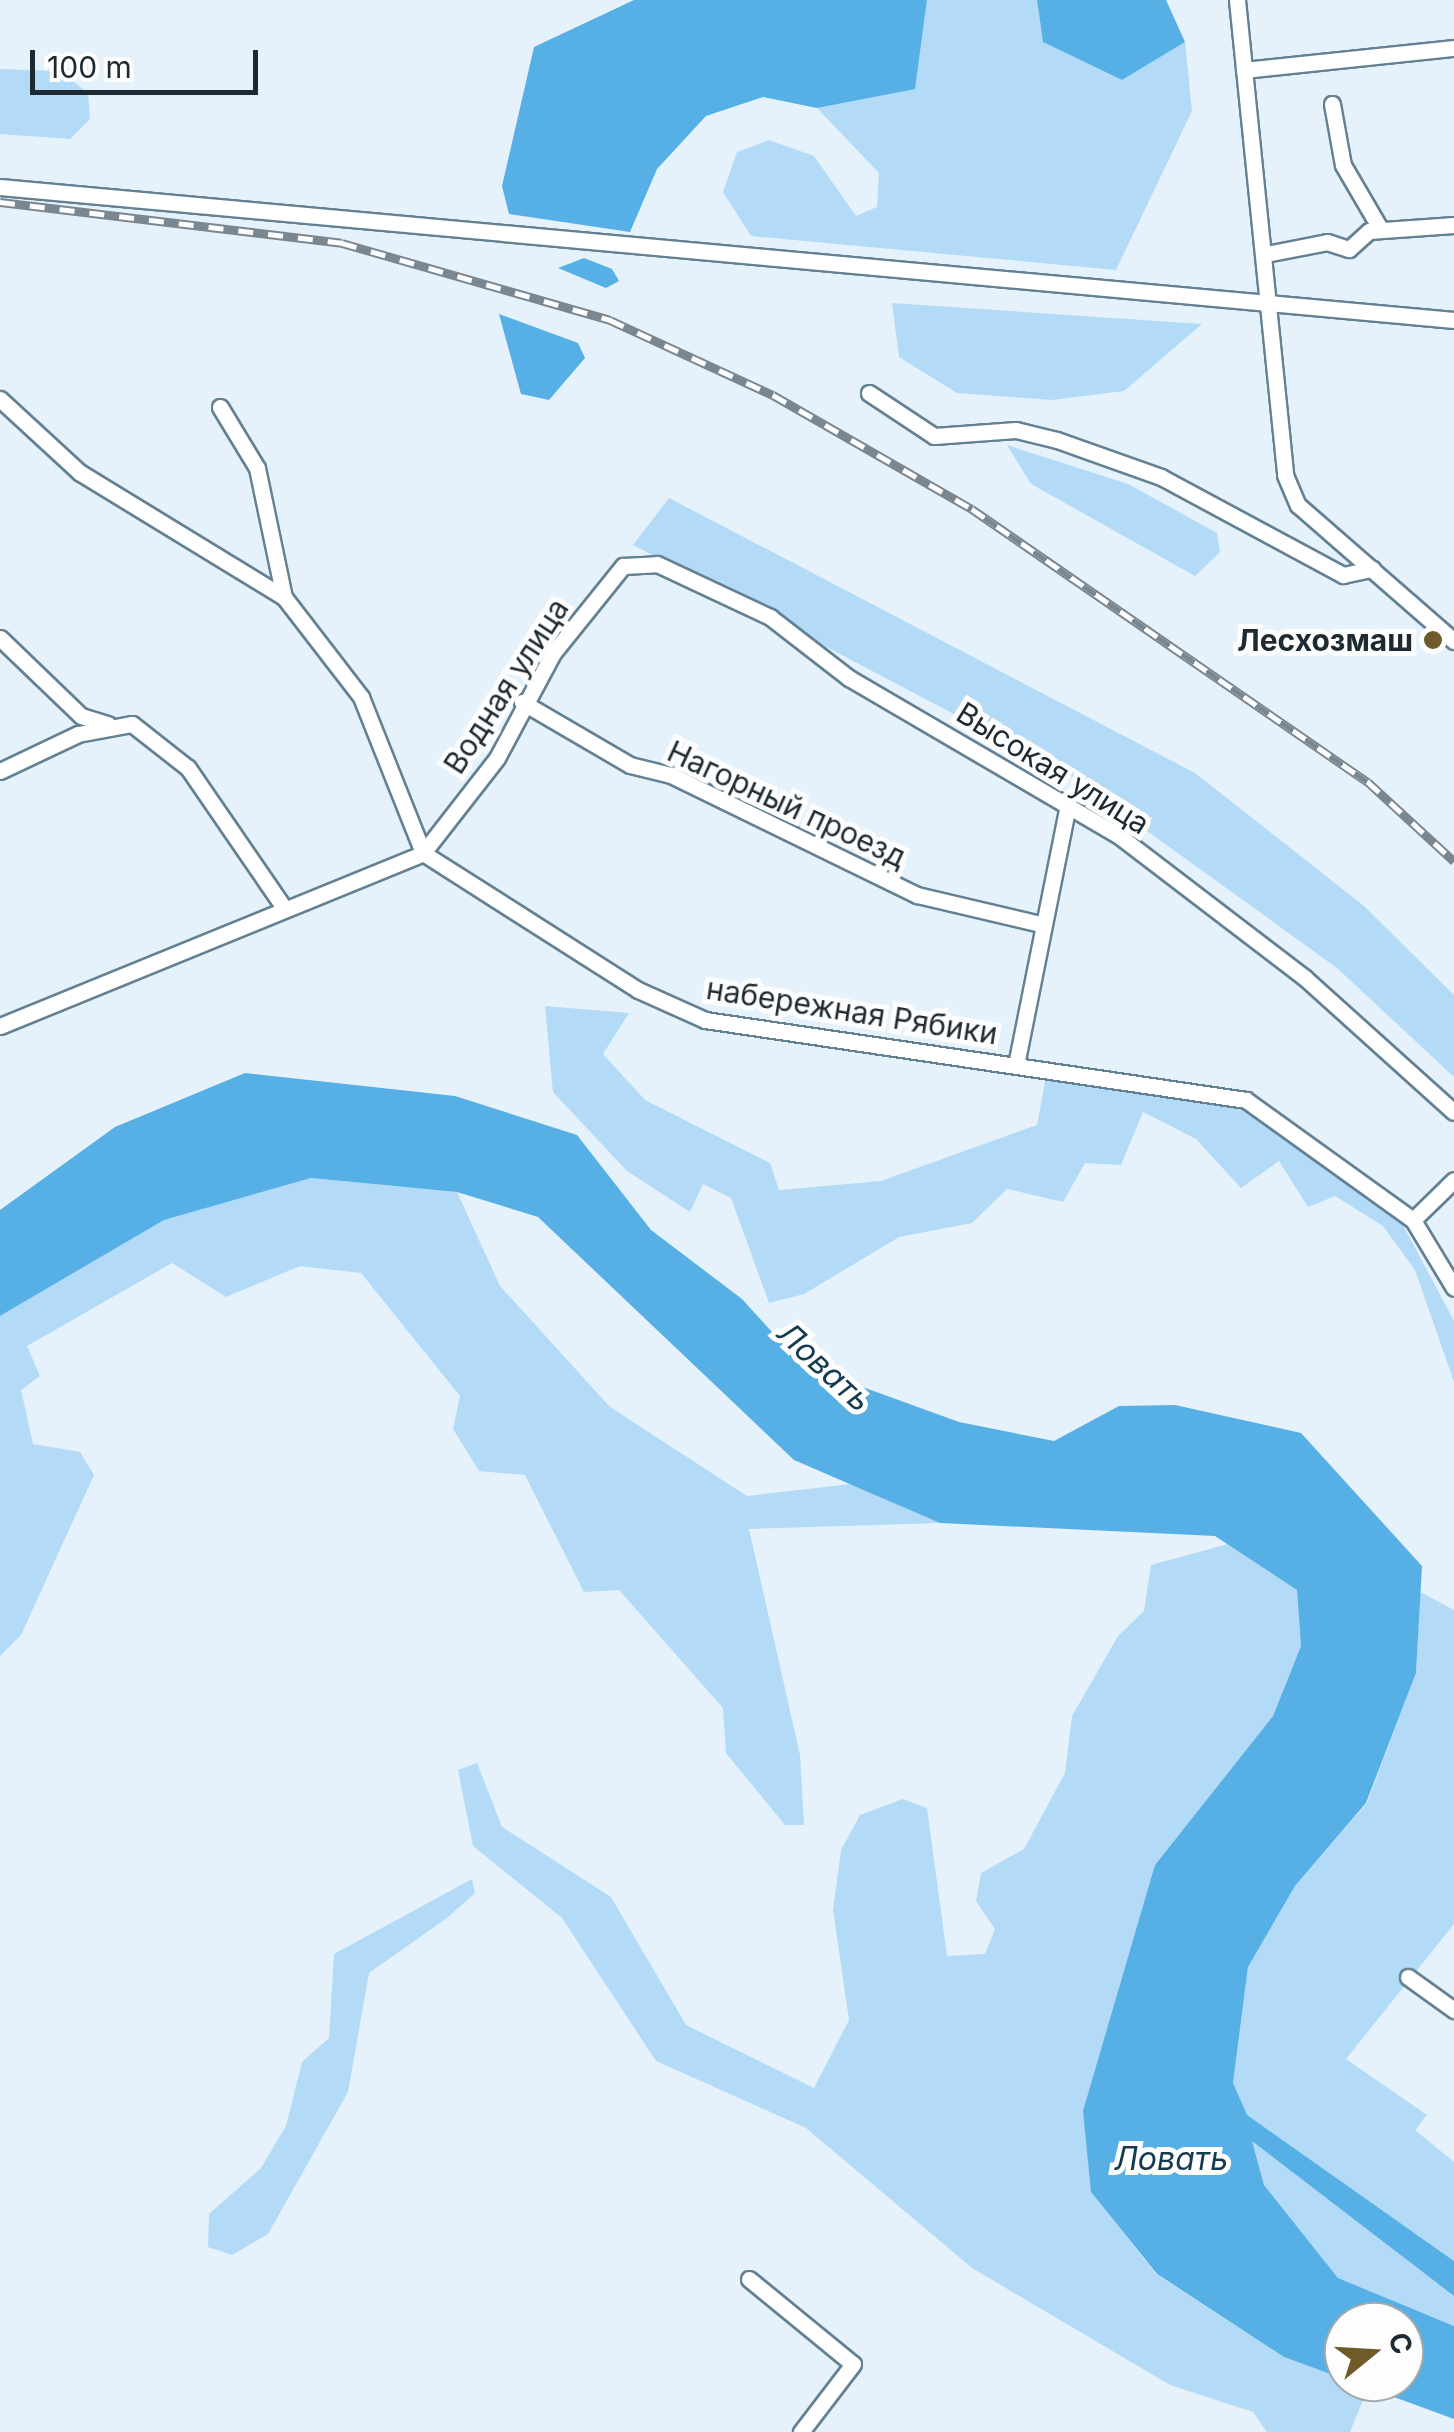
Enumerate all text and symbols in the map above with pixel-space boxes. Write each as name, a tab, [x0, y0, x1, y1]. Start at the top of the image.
scale bar	[35, 30, 262, 92]
text: 100 m	[47, 49, 132, 85]
street label: Водная улица	[436, 592, 576, 780]
place label: Лесхозмаш	[1237, 622, 1413, 658]
marker: Лесхозмаш	[1422, 629, 1444, 651]
street label: Высокая улица	[950, 694, 1156, 842]
street label: Нагорный проезд	[662, 733, 912, 875]
street label: набережная Рябики	[704, 970, 1000, 1052]
water label: Ловать	[769, 1314, 879, 1420]
water label: Ловать	[1114, 2140, 1228, 2178]
north arrow	[1324, 2302, 1424, 2402]
text: С	[1381, 2328, 1420, 2358]

